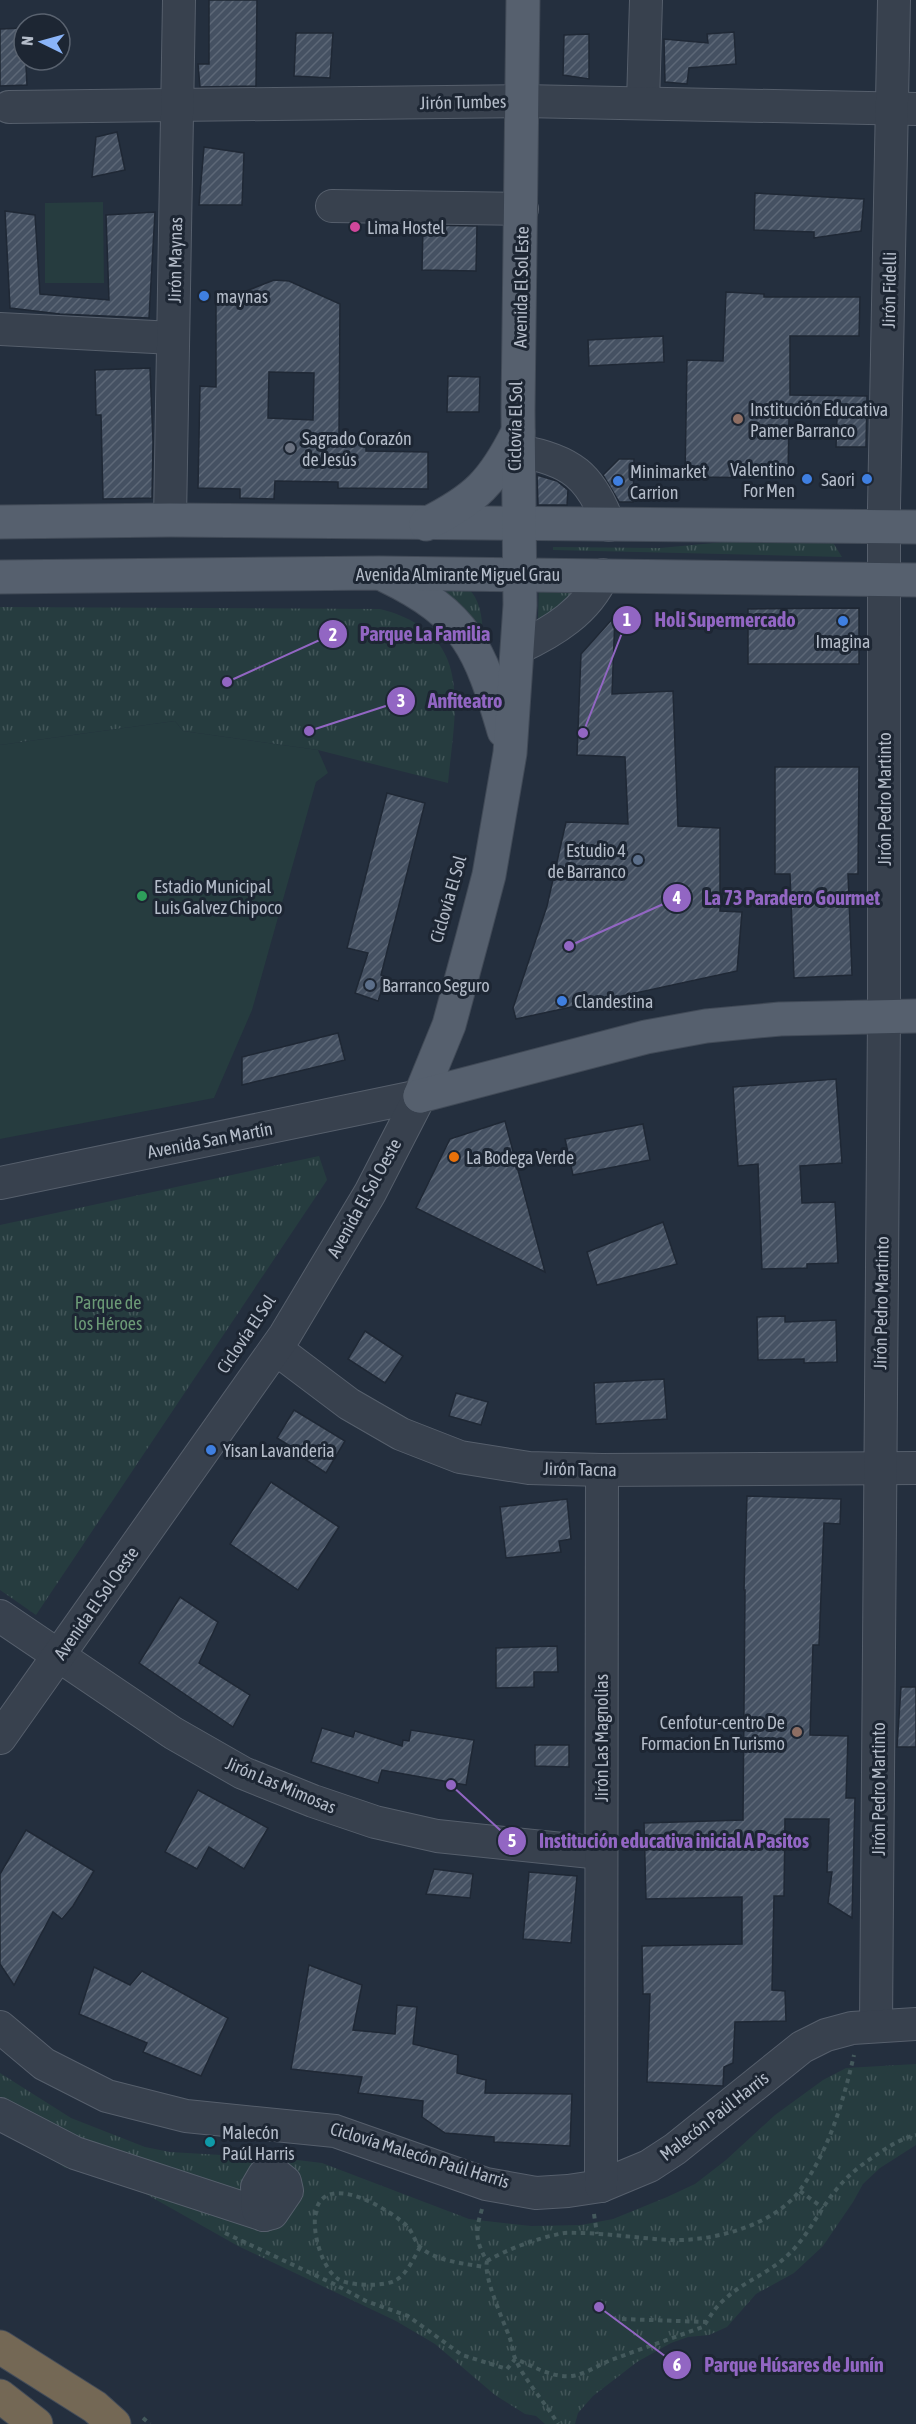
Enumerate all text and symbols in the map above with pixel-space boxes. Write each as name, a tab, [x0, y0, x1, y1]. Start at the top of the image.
north arrow	[12, 12, 72, 72]
text: N	[18, 35, 36, 46]
street label: Jirón Tumbes	[420, 91, 506, 113]
street label: Jirón Maynas	[164, 217, 186, 303]
place label: Lima Hostel	[367, 217, 445, 238]
marker: Lima Hostel	[348, 220, 362, 234]
street label: Avenida El Sol Este	[509, 226, 533, 348]
street label: Jirón Fidelli	[878, 251, 900, 329]
place label: maynas	[216, 286, 268, 307]
marker: maynas	[197, 289, 211, 303]
street label: Ciclovía El Sol	[504, 381, 526, 471]
place label: Institución Educativa Pamer Barranco	[750, 399, 888, 441]
marker: Institución Educativa Pamer Barranco	[731, 412, 745, 426]
place label: Sagrado Corazón de Jesús	[302, 428, 412, 470]
marker: Sagrado Corazón de Jesús	[283, 441, 297, 455]
place label: Valentino For Men	[730, 459, 795, 501]
place label: Minimarket Carrion	[630, 461, 707, 503]
place label: Saori	[821, 469, 855, 490]
marker: Valentino For Men	[800, 472, 814, 486]
marker: Saori	[860, 472, 874, 486]
marker: Minimarket Carrion	[611, 474, 625, 488]
street label: Avenida Almirante Miguel Grau	[356, 564, 560, 585]
callout: Holi Supermercado	[612, 601, 808, 639]
text: Holi Supermercado	[654, 608, 796, 631]
text: 1	[623, 609, 631, 630]
marker: Imagina	[836, 614, 850, 628]
callout: Parque La Familia	[318, 615, 503, 653]
text: Parque La Familia	[360, 622, 490, 645]
text: 2	[329, 624, 337, 645]
place label: Imagina	[816, 631, 870, 652]
callout: Anfiteatro	[386, 682, 514, 720]
text: Anfiteatro	[427, 689, 502, 712]
text: 3	[397, 690, 405, 711]
street label: Jirón Pedro Martinto	[874, 732, 895, 866]
place label: Estudio 4 de Barranco	[547, 840, 626, 882]
street label: Ciclovía El Sol	[426, 853, 471, 945]
marker: Estudio 4 de Barranco	[631, 853, 645, 867]
place label: Estadio Municipal Luis Galvez Chipoco	[154, 876, 283, 918]
callout: La 73 Paradero Gourmet	[662, 879, 892, 917]
text: La 73 Paradero Gourmet	[704, 886, 880, 909]
text: 4	[672, 887, 681, 908]
marker: Estadio Municipal Luis Galvez Chipoco	[135, 889, 149, 903]
place label: Barranco Seguro	[382, 975, 490, 996]
marker: Barranco Seguro	[363, 978, 377, 992]
place label: Clandestina	[574, 991, 653, 1012]
marker: Clandestina	[555, 994, 569, 1008]
street label: Avenida San Martín	[146, 1118, 274, 1162]
street label: Avenida El Sol Oeste	[323, 1135, 405, 1261]
place label: La Bodega Verde	[466, 1147, 574, 1168]
marker: La Bodega Verde	[447, 1150, 461, 1164]
street label: Jirón Pedro Martinto	[869, 1236, 893, 1370]
street label: Ciclovía El Sol	[212, 1291, 280, 1377]
park label: Parque de los Héroes	[74, 1292, 142, 1334]
place label: Yisan Lavanderia	[223, 1440, 335, 1461]
marker: Yisan Lavanderia	[204, 1443, 218, 1457]
street label: Jirón Tacna	[543, 1458, 617, 1480]
street label: Avenida El Sol Oeste	[49, 1543, 143, 1663]
street label: Jirón Las Magnolias	[591, 1674, 612, 1802]
place label: Cenfotur-centro De Formacion En Turismo	[641, 1712, 785, 1754]
street label: Jirón Pedro Martinto	[868, 1722, 889, 1856]
marker: Cenfotur-centro De Formacion En Turismo	[790, 1725, 804, 1739]
street label: Jirón Las Mimosas	[223, 1752, 339, 1818]
callout: Institución educativa inicial A Pasitos	[497, 1822, 820, 1860]
text: Institución educativa inicial A Pasitos	[539, 1829, 809, 1852]
text: 5	[508, 1830, 516, 1851]
street label: Malecón Paúl Harris	[655, 2067, 773, 2165]
street label: Ciclovía Malecón Paúl Harris	[328, 2118, 512, 2192]
place label: Malecón Paúl Harris	[222, 2122, 295, 2164]
marker: Malecón Paúl Harris	[203, 2135, 217, 2149]
callout: Parque Húsares de Junín	[662, 2346, 896, 2384]
text: Parque Húsares de Junín	[704, 2353, 884, 2376]
text: 6	[673, 2354, 681, 2375]

